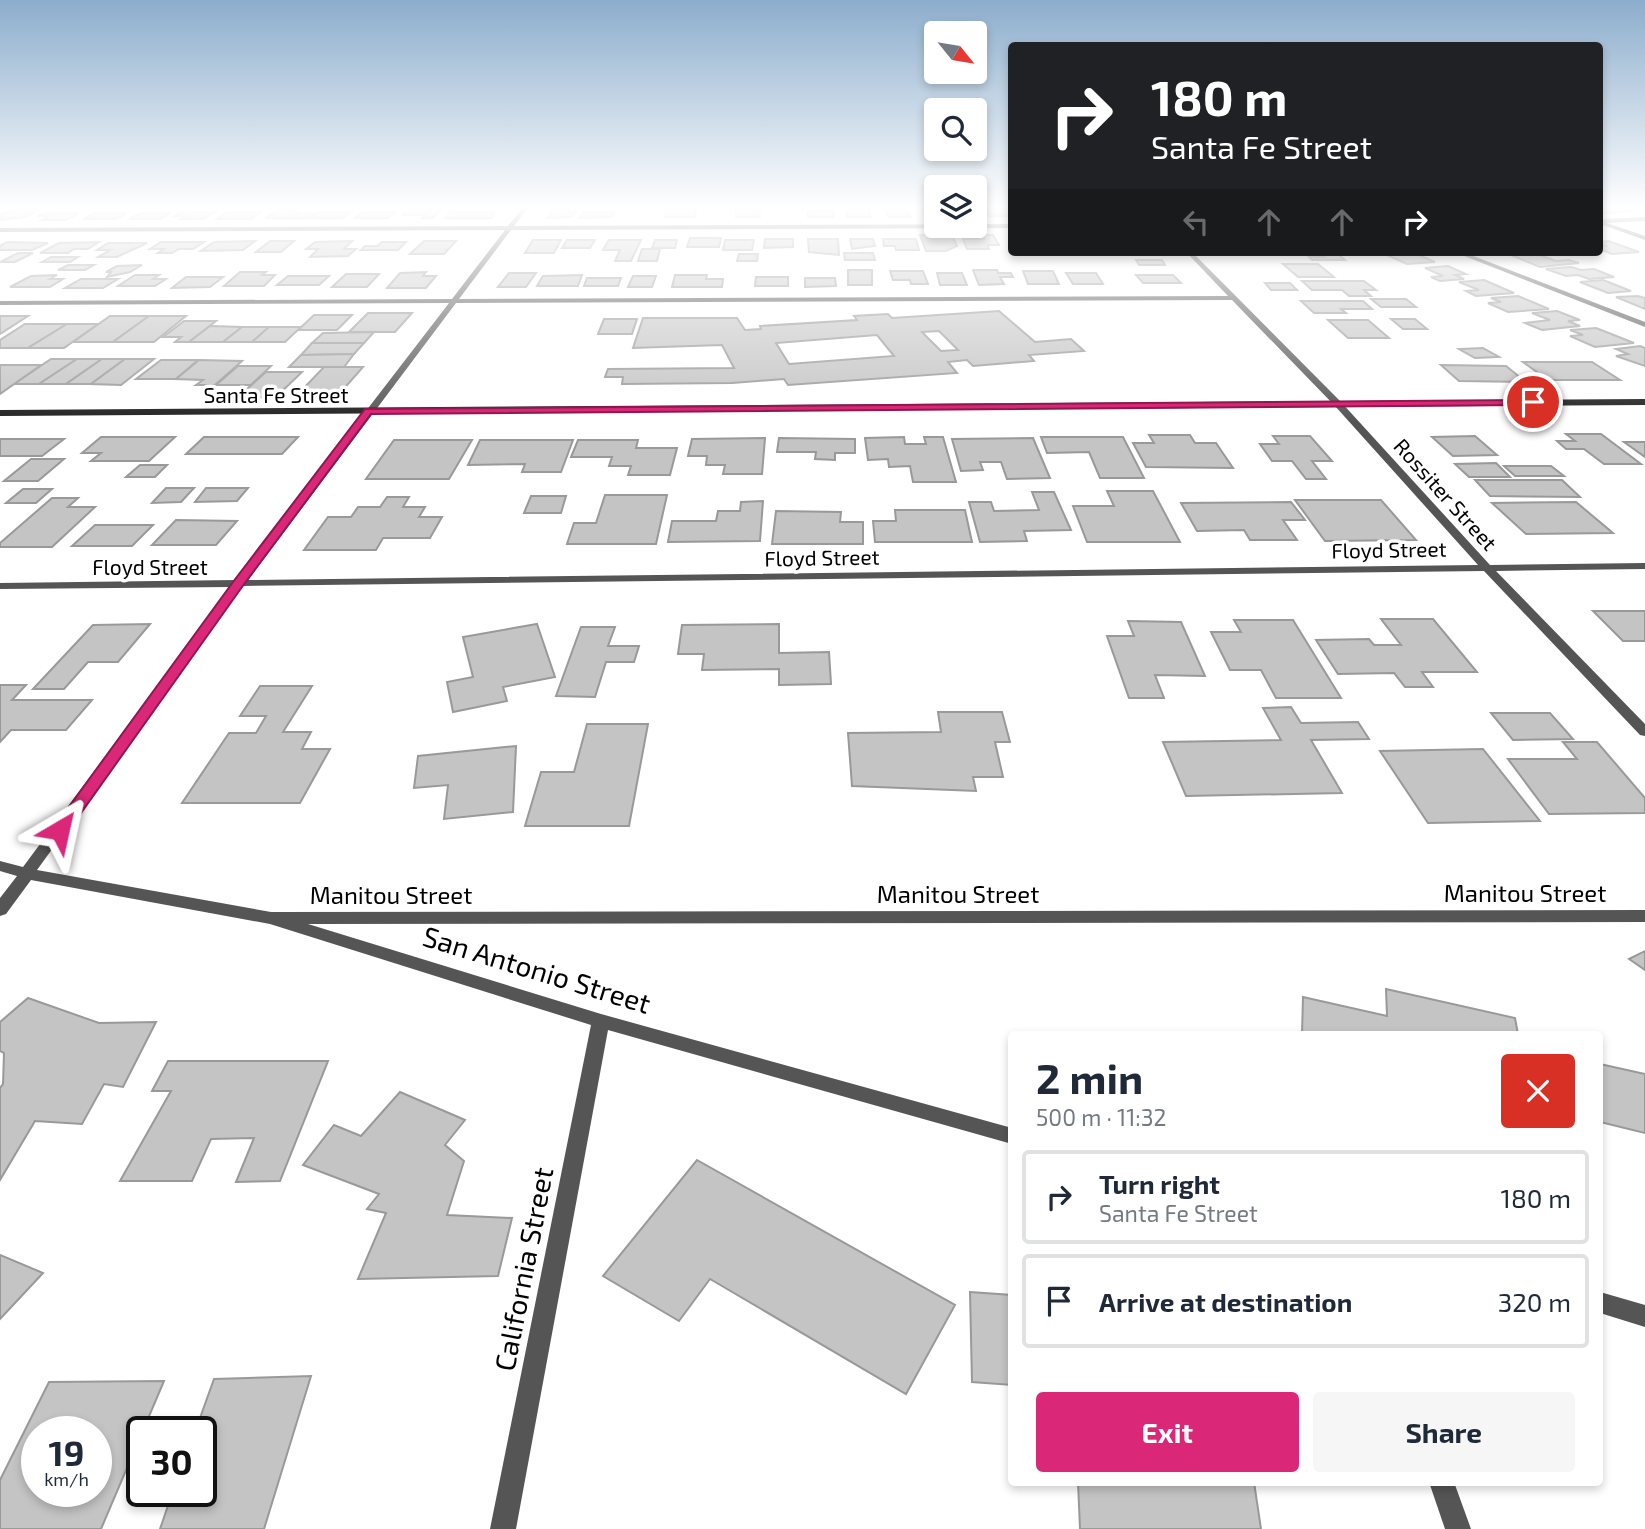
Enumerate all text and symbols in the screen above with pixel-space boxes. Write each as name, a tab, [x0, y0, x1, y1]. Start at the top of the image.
north arrow	[924, 21, 987, 84]
map controls	[924, 21, 987, 238]
text: 180 m	[1151, 67, 1287, 126]
icon: right	[1036, 70, 1127, 161]
button: search	[924, 98, 987, 161]
text: Santa Fe Street	[1151, 127, 1372, 165]
button: layers	[924, 175, 987, 238]
icon: left	[1177, 203, 1215, 241]
icon: ahead	[1250, 203, 1288, 241]
icon: ahead	[1323, 203, 1361, 241]
icon: right	[1396, 203, 1434, 241]
pin	[1503, 372, 1563, 432]
street label: Santa Fe Street	[203, 382, 349, 407]
icon: arrive	[1514, 383, 1552, 421]
street label: Rossiter Street	[1389, 433, 1503, 555]
street label: Floyd Street	[1331, 535, 1447, 563]
street label: Floyd Street	[764, 543, 880, 571]
street label: Floyd Street	[92, 554, 208, 579]
position arrow	[23, 793, 97, 867]
street label: Manitou Street	[1444, 878, 1606, 907]
street label: Manitou Street	[877, 879, 1039, 908]
street label: Manitou Street	[310, 880, 472, 909]
street label: San Antonio Street	[419, 918, 655, 1020]
text: 2 min	[1036, 1052, 1143, 1102]
button: close	[1501, 1054, 1575, 1128]
text: 500 m · 11:32	[1036, 1103, 1166, 1131]
street label: California Street	[487, 1164, 559, 1374]
text: Turn right	[1099, 1168, 1220, 1199]
icon: right	[1040, 1178, 1078, 1216]
text: 180 m	[1501, 1182, 1571, 1213]
text: Santa Fe Street	[1099, 1199, 1258, 1227]
icon: arrive	[1040, 1282, 1078, 1320]
text: Arrive at destination	[1099, 1286, 1352, 1317]
text: 320 m	[1498, 1286, 1571, 1317]
button: Exit	[1036, 1392, 1299, 1472]
button: Share	[1313, 1392, 1575, 1472]
speed limit sign: 30	[126, 1416, 217, 1507]
text: 19	[49, 1431, 84, 1473]
text: km/h	[44, 1468, 89, 1490]

